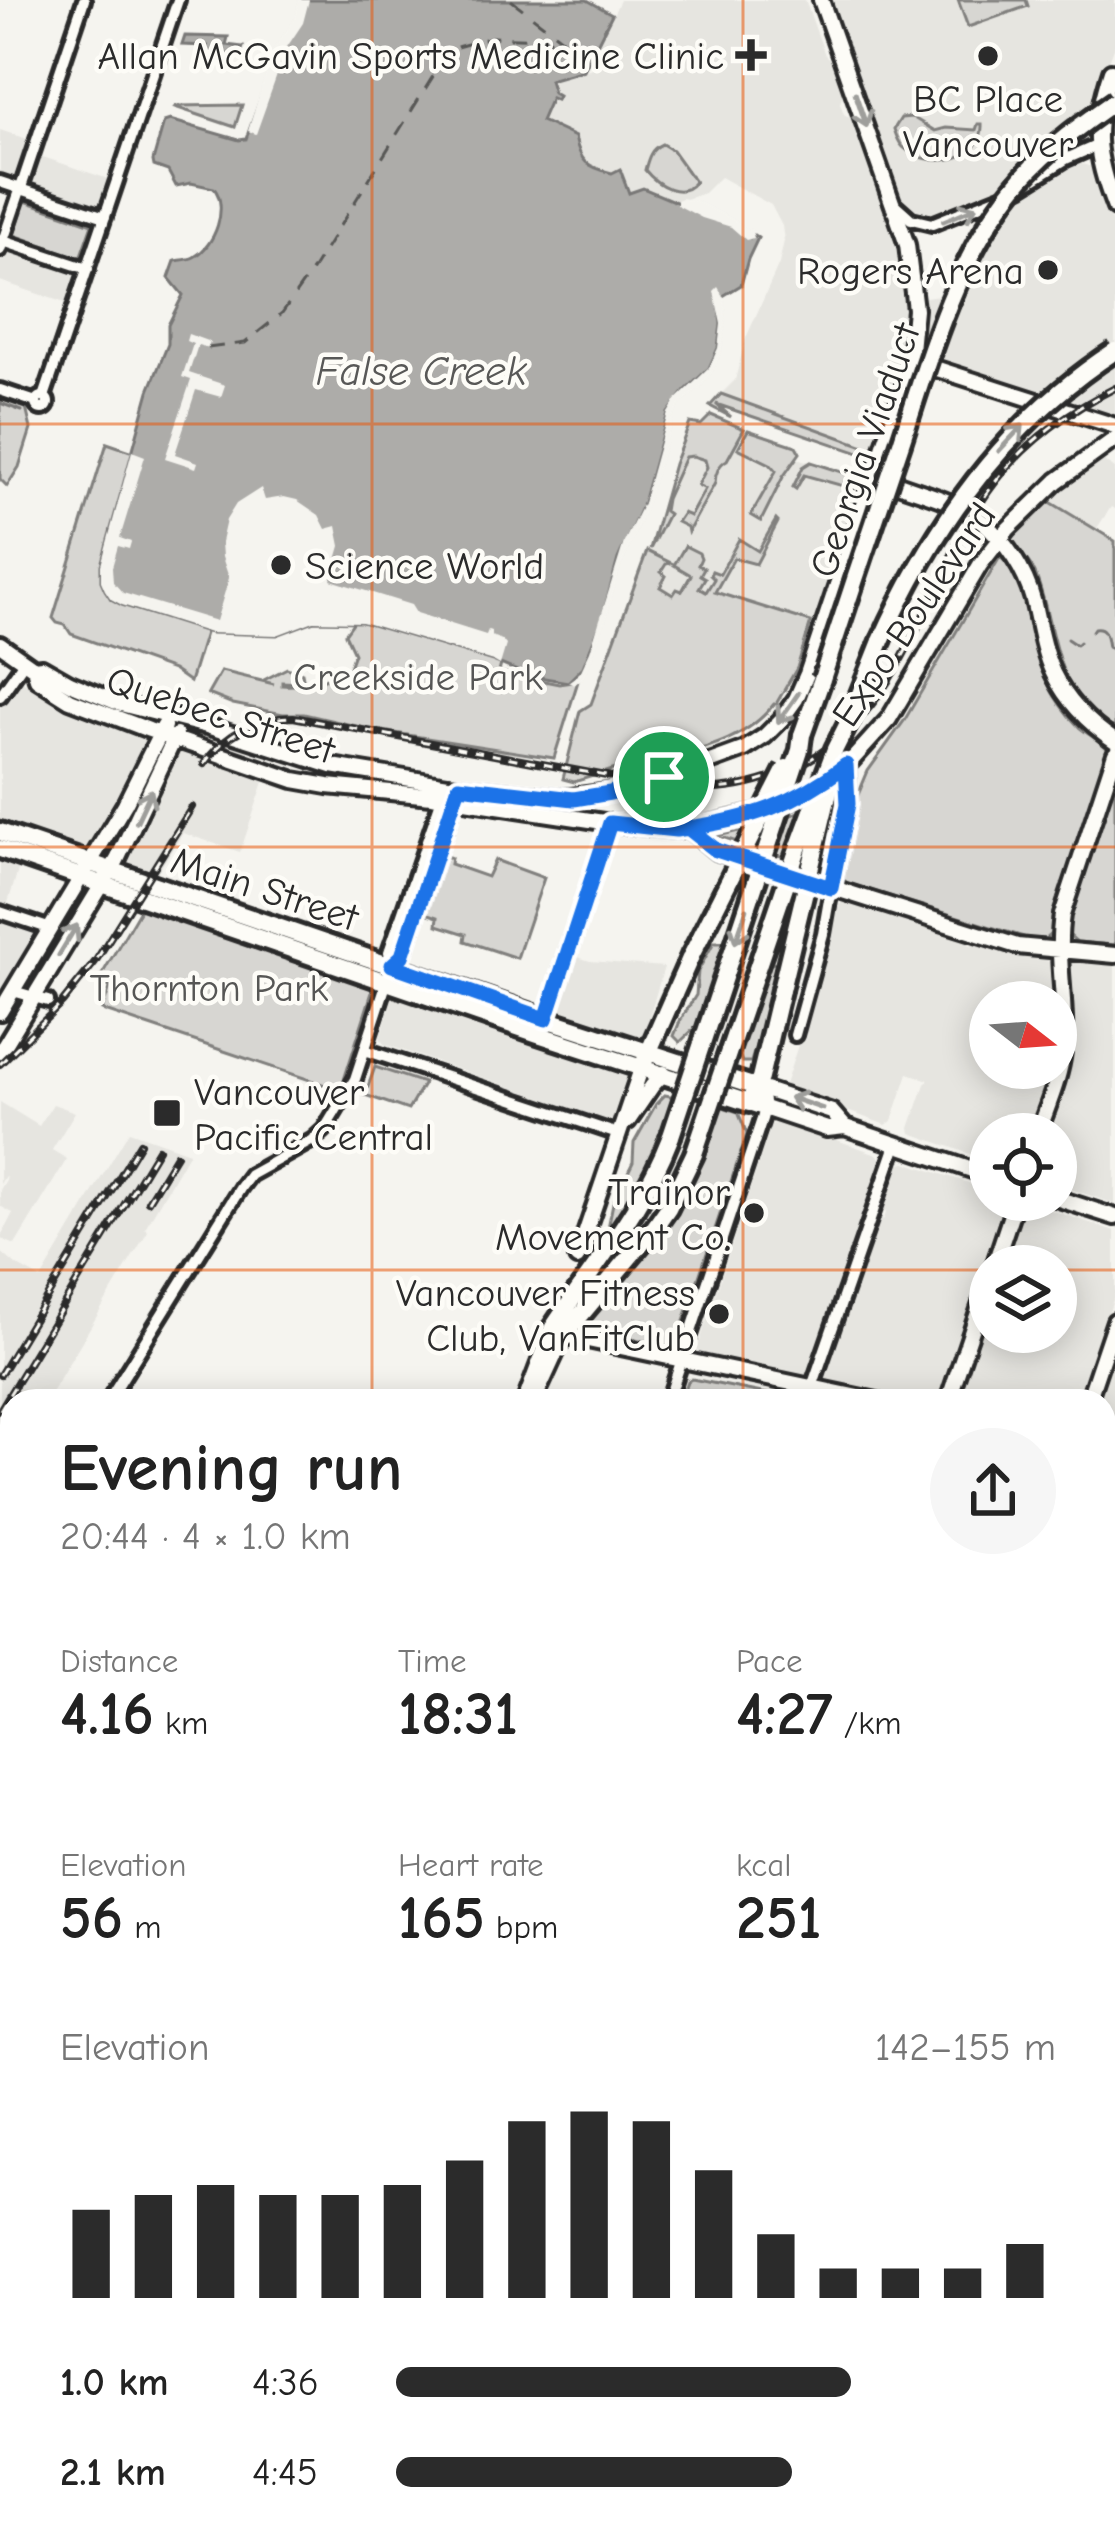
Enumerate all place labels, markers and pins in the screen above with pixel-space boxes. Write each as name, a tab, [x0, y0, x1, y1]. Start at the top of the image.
place label: Allan McGavin Sports Medicine Clinic	[97, 34, 724, 79]
marker: Allan McGavin Sports Medicine Clinic	[735, 39, 767, 71]
marker: BC Place Vancouver	[975, 43, 1001, 69]
place label: BC Place Vancouver	[903, 77, 1074, 167]
place label: Rogers Arena	[797, 249, 1024, 294]
marker: Rogers Arena	[1035, 257, 1061, 283]
place label: Science World	[305, 544, 544, 589]
marker: Science World	[268, 552, 294, 578]
pin	[613, 726, 715, 828]
place label: Vancouver Pacific Central	[194, 1070, 433, 1160]
marker: Vancouver Pacific Central	[151, 1097, 183, 1129]
place label: Trainor Movement Co.	[495, 1170, 731, 1260]
marker: Trainor Movement Co.	[741, 1200, 767, 1226]
place label: Vancouver Fitness Club, VanFitClub	[396, 1271, 695, 1361]
marker: Vancouver Fitness Club, VanFitClub	[706, 1301, 732, 1327]

